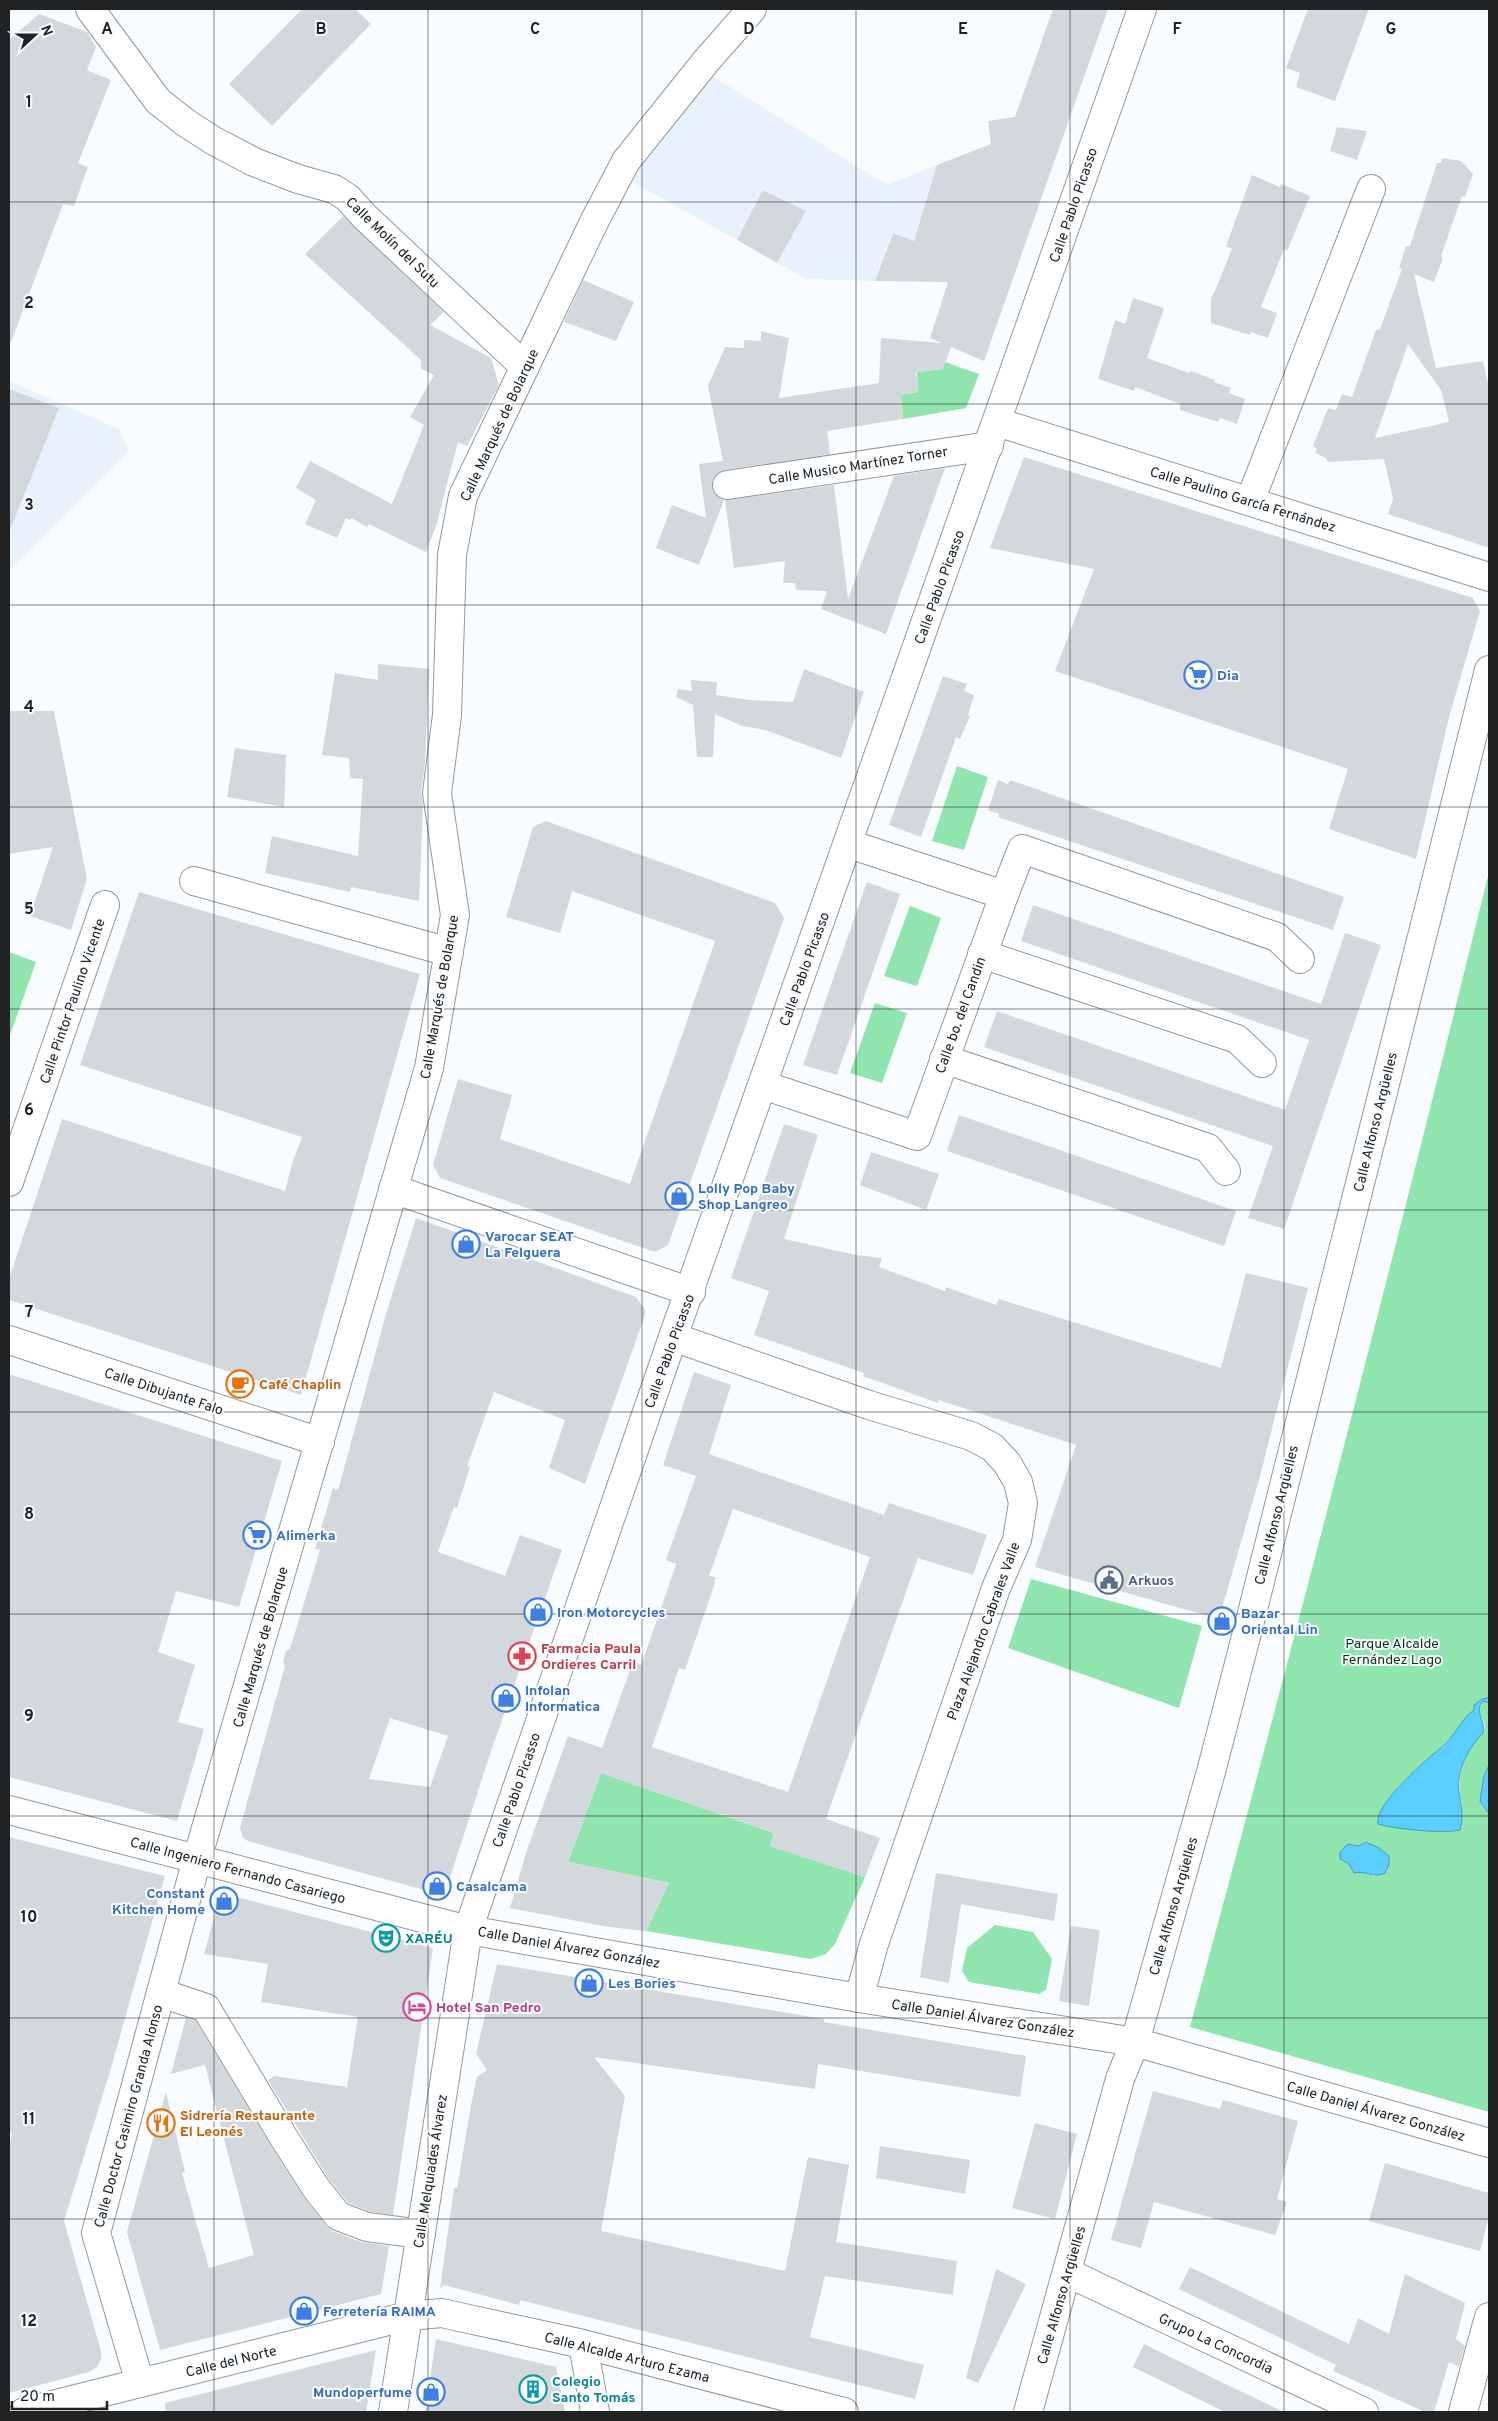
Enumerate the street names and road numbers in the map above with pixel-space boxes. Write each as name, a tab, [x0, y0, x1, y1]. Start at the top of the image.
street label: Calle Pablo Picasso	[1047, 146, 1102, 265]
street label: Calle Molín del Sutu	[342, 194, 442, 292]
street label: Calle Marqués de Bolarque	[457, 347, 543, 505]
street label: Calle Musico Martínez Torner	[767, 444, 950, 489]
street label: Calle Paulino García Fernández	[1147, 464, 1338, 537]
street label: Calle Pablo Picasso	[912, 528, 969, 647]
street label: Calle Pablo Picasso	[777, 910, 834, 1029]
street label: Calle Marqués de Bolarque	[418, 914, 463, 1081]
street label: Calle Pintor Paulino Vicente	[37, 917, 110, 1086]
street label: Calle bo. del Candin	[932, 955, 990, 1076]
street label: Calle Alfonso Argüelles	[1351, 1051, 1402, 1194]
street label: Calle Pablo Picasso	[642, 1292, 699, 1411]
street label: Calle Dibujante Falo	[102, 1365, 225, 1420]
street label: Calle Alfonso Argüelles	[1252, 1444, 1303, 1587]
street label: Plaza Alejandro Cabrales Valle	[944, 1540, 1025, 1723]
street label: Calle Marqués de Bolarque	[230, 1565, 293, 1730]
street label: Calle Pablo Picasso	[490, 1731, 545, 1850]
street label: Calle Ingeniero Fernando Casariego	[128, 1834, 347, 1908]
street label: Calle Alfonso Argüelles	[1147, 1835, 1202, 1978]
street label: Calle Daniel Álvarez González	[476, 1923, 662, 1973]
street label: Calle Daniel Álvarez González	[890, 1996, 1076, 2042]
street label: Calle Doctor Casimiro Granda Alonso	[91, 2003, 167, 2230]
street label: Calle Daniel Álvarez González	[1284, 2078, 1467, 2146]
street label: Calle Melquiades Álvarez	[410, 2093, 452, 2249]
street label: Calle Alfonso Argüelles	[1035, 2224, 1090, 2367]
street label: Grupo La Concordia	[1155, 2310, 1275, 2378]
street label: Calle Alcalde Arturo Ezama	[542, 2330, 711, 2387]
street label: Calle del Norte	[184, 2343, 279, 2382]

